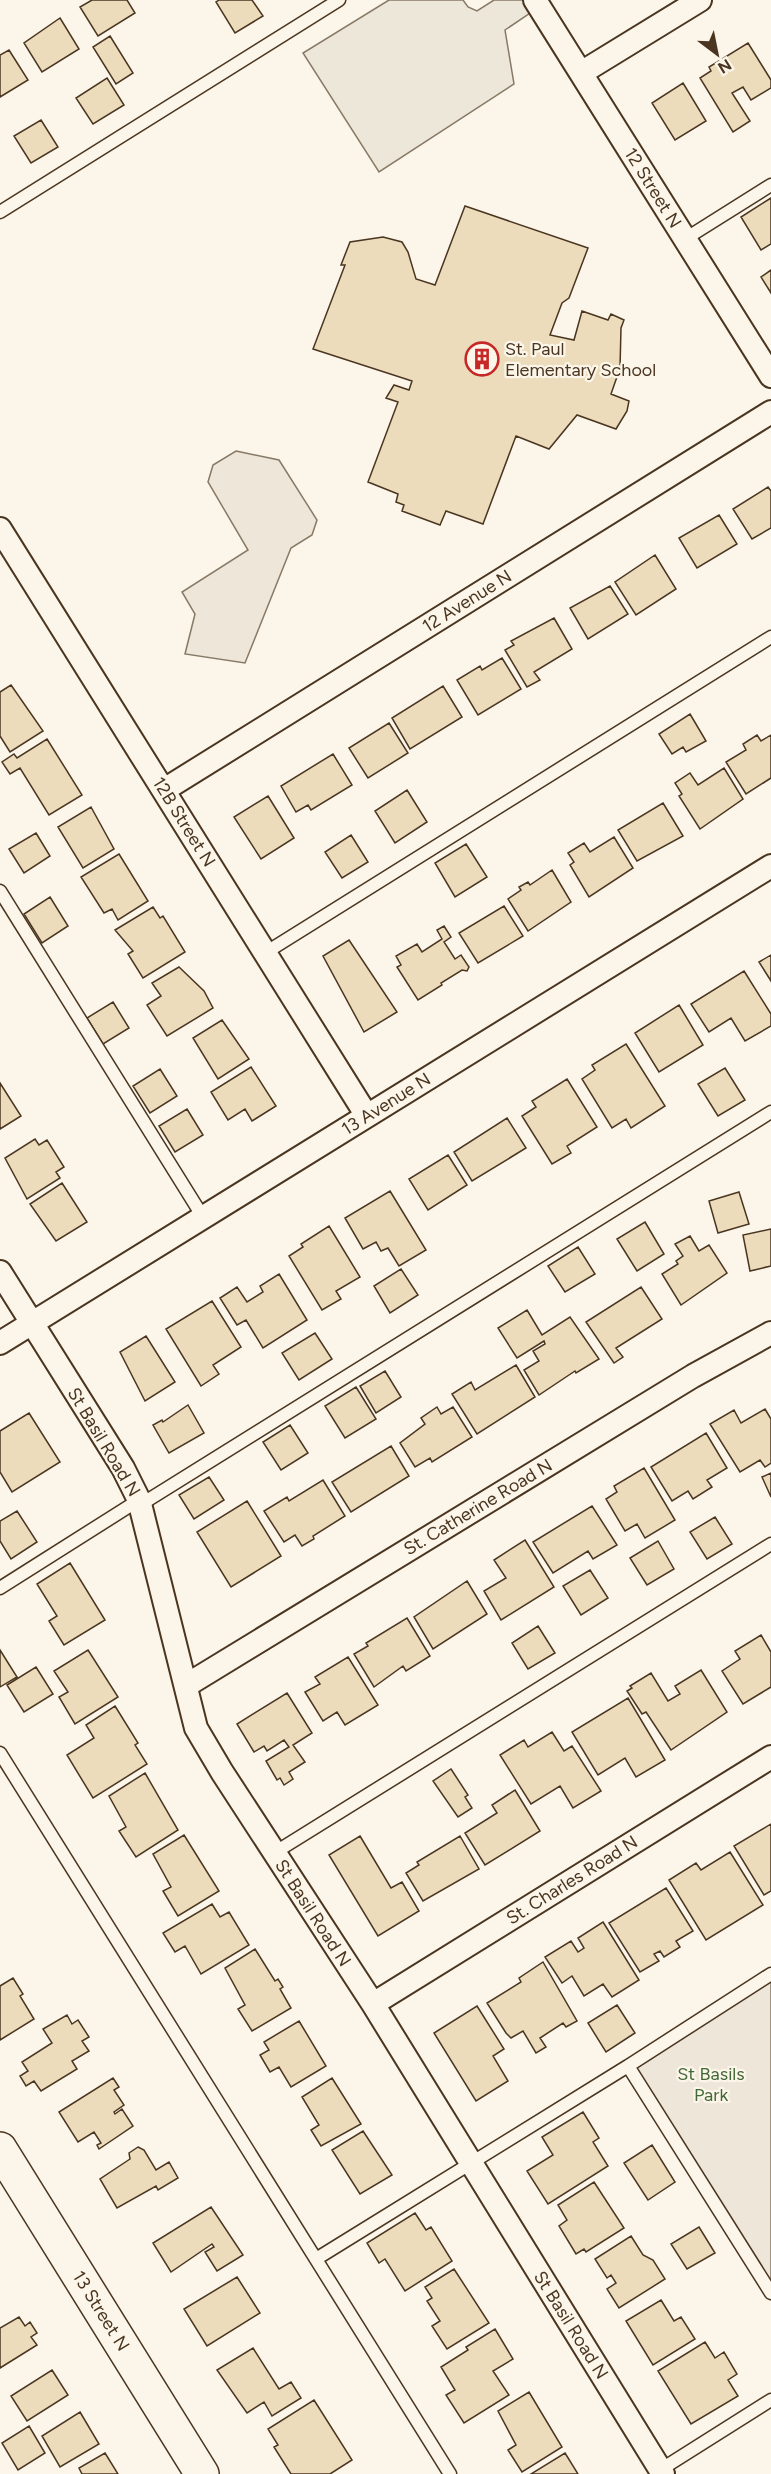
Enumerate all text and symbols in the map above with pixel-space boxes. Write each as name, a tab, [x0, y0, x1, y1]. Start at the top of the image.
north arrow	[687, 24, 747, 84]
text: N	[714, 55, 735, 78]
street label: 12 Street N	[620, 144, 686, 232]
place label: St. Paul Elementary School	[505, 338, 656, 381]
building icon: St. Paul Elementary School	[464, 341, 500, 377]
street label: 12 Avenue N	[418, 565, 516, 637]
street label: 12B Street N	[148, 773, 220, 871]
street label: 13 Avenue N	[337, 1068, 435, 1140]
street label: St Basil Road N	[63, 1384, 145, 1500]
street label: St. Catherine Road N	[400, 1454, 556, 1560]
street label: St. Charles Road N	[502, 1831, 642, 1929]
street label: St Basil Road N	[270, 1855, 356, 1971]
park label: St Basils Park	[677, 2063, 745, 2106]
street label: 13 Street N	[68, 2267, 134, 2355]
street label: St Basil Road N	[529, 2267, 613, 2383]

